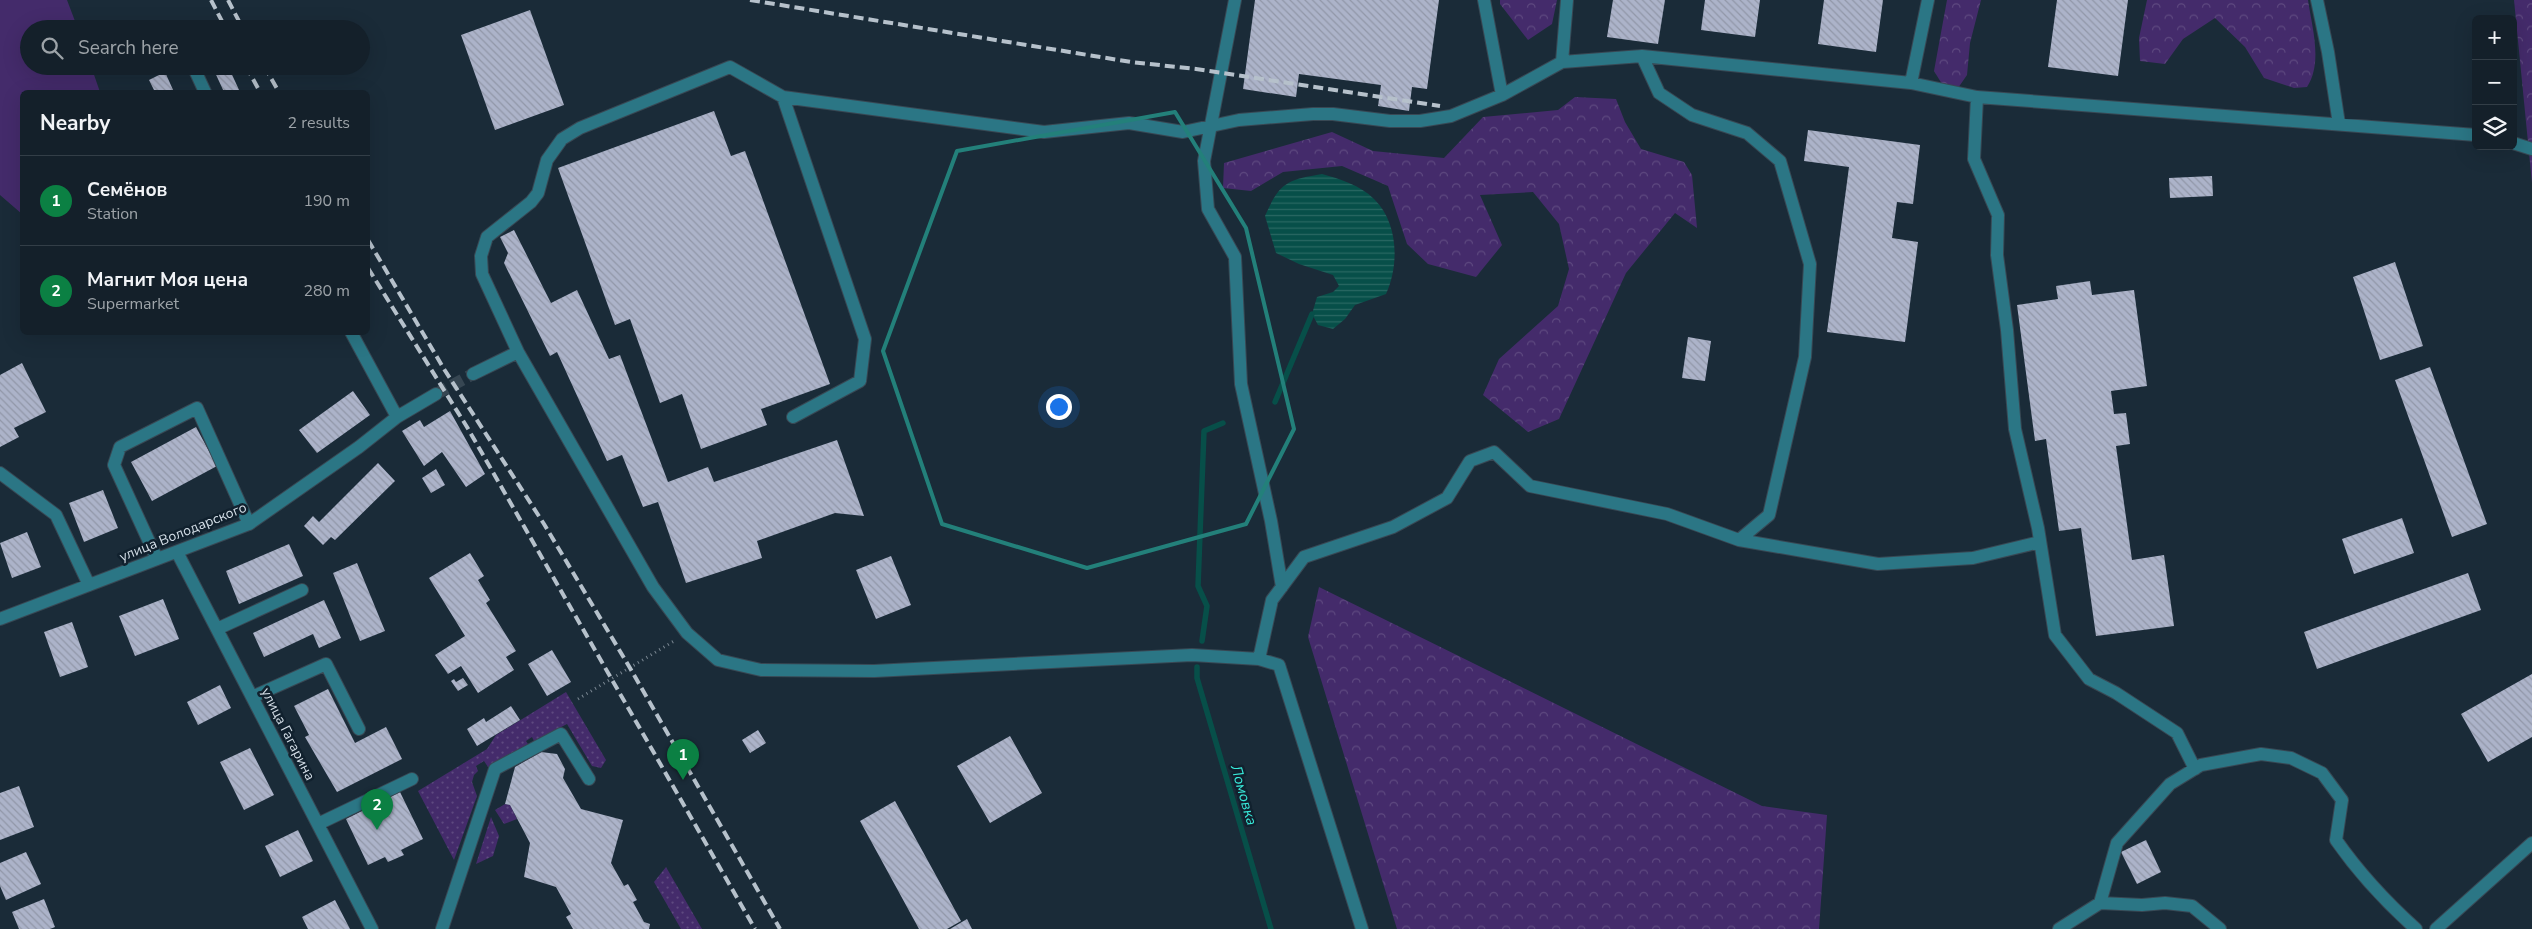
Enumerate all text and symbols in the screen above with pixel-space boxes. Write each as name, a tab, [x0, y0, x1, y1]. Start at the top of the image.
map controls	[2472, 15, 2517, 150]
button: +	[2472, 15, 2517, 60]
search box	[20, 20, 370, 75]
icon: search	[38, 34, 66, 62]
text: Search here	[78, 35, 179, 61]
button: −	[2472, 60, 2517, 105]
button: layers	[2472, 105, 2517, 150]
text: Nearby	[40, 109, 110, 137]
text: 2 results	[288, 112, 350, 134]
text: Семёнов	[87, 177, 167, 203]
text: 1	[51, 190, 61, 212]
text: 190 m	[303, 190, 350, 212]
text: Station	[87, 203, 138, 225]
text: Магнит Моя цена	[87, 267, 248, 293]
text: 2	[51, 280, 61, 302]
text: 280 m	[303, 280, 350, 302]
text: Supermarket	[87, 293, 179, 315]
your location	[1046, 394, 1072, 420]
street label: улица Володарского	[116, 498, 250, 566]
street label: улица Гагарина	[256, 684, 320, 784]
pin: 1	[667, 739, 699, 780]
water label: Ломовка	[1226, 761, 1262, 828]
pin: 2	[361, 789, 393, 830]

